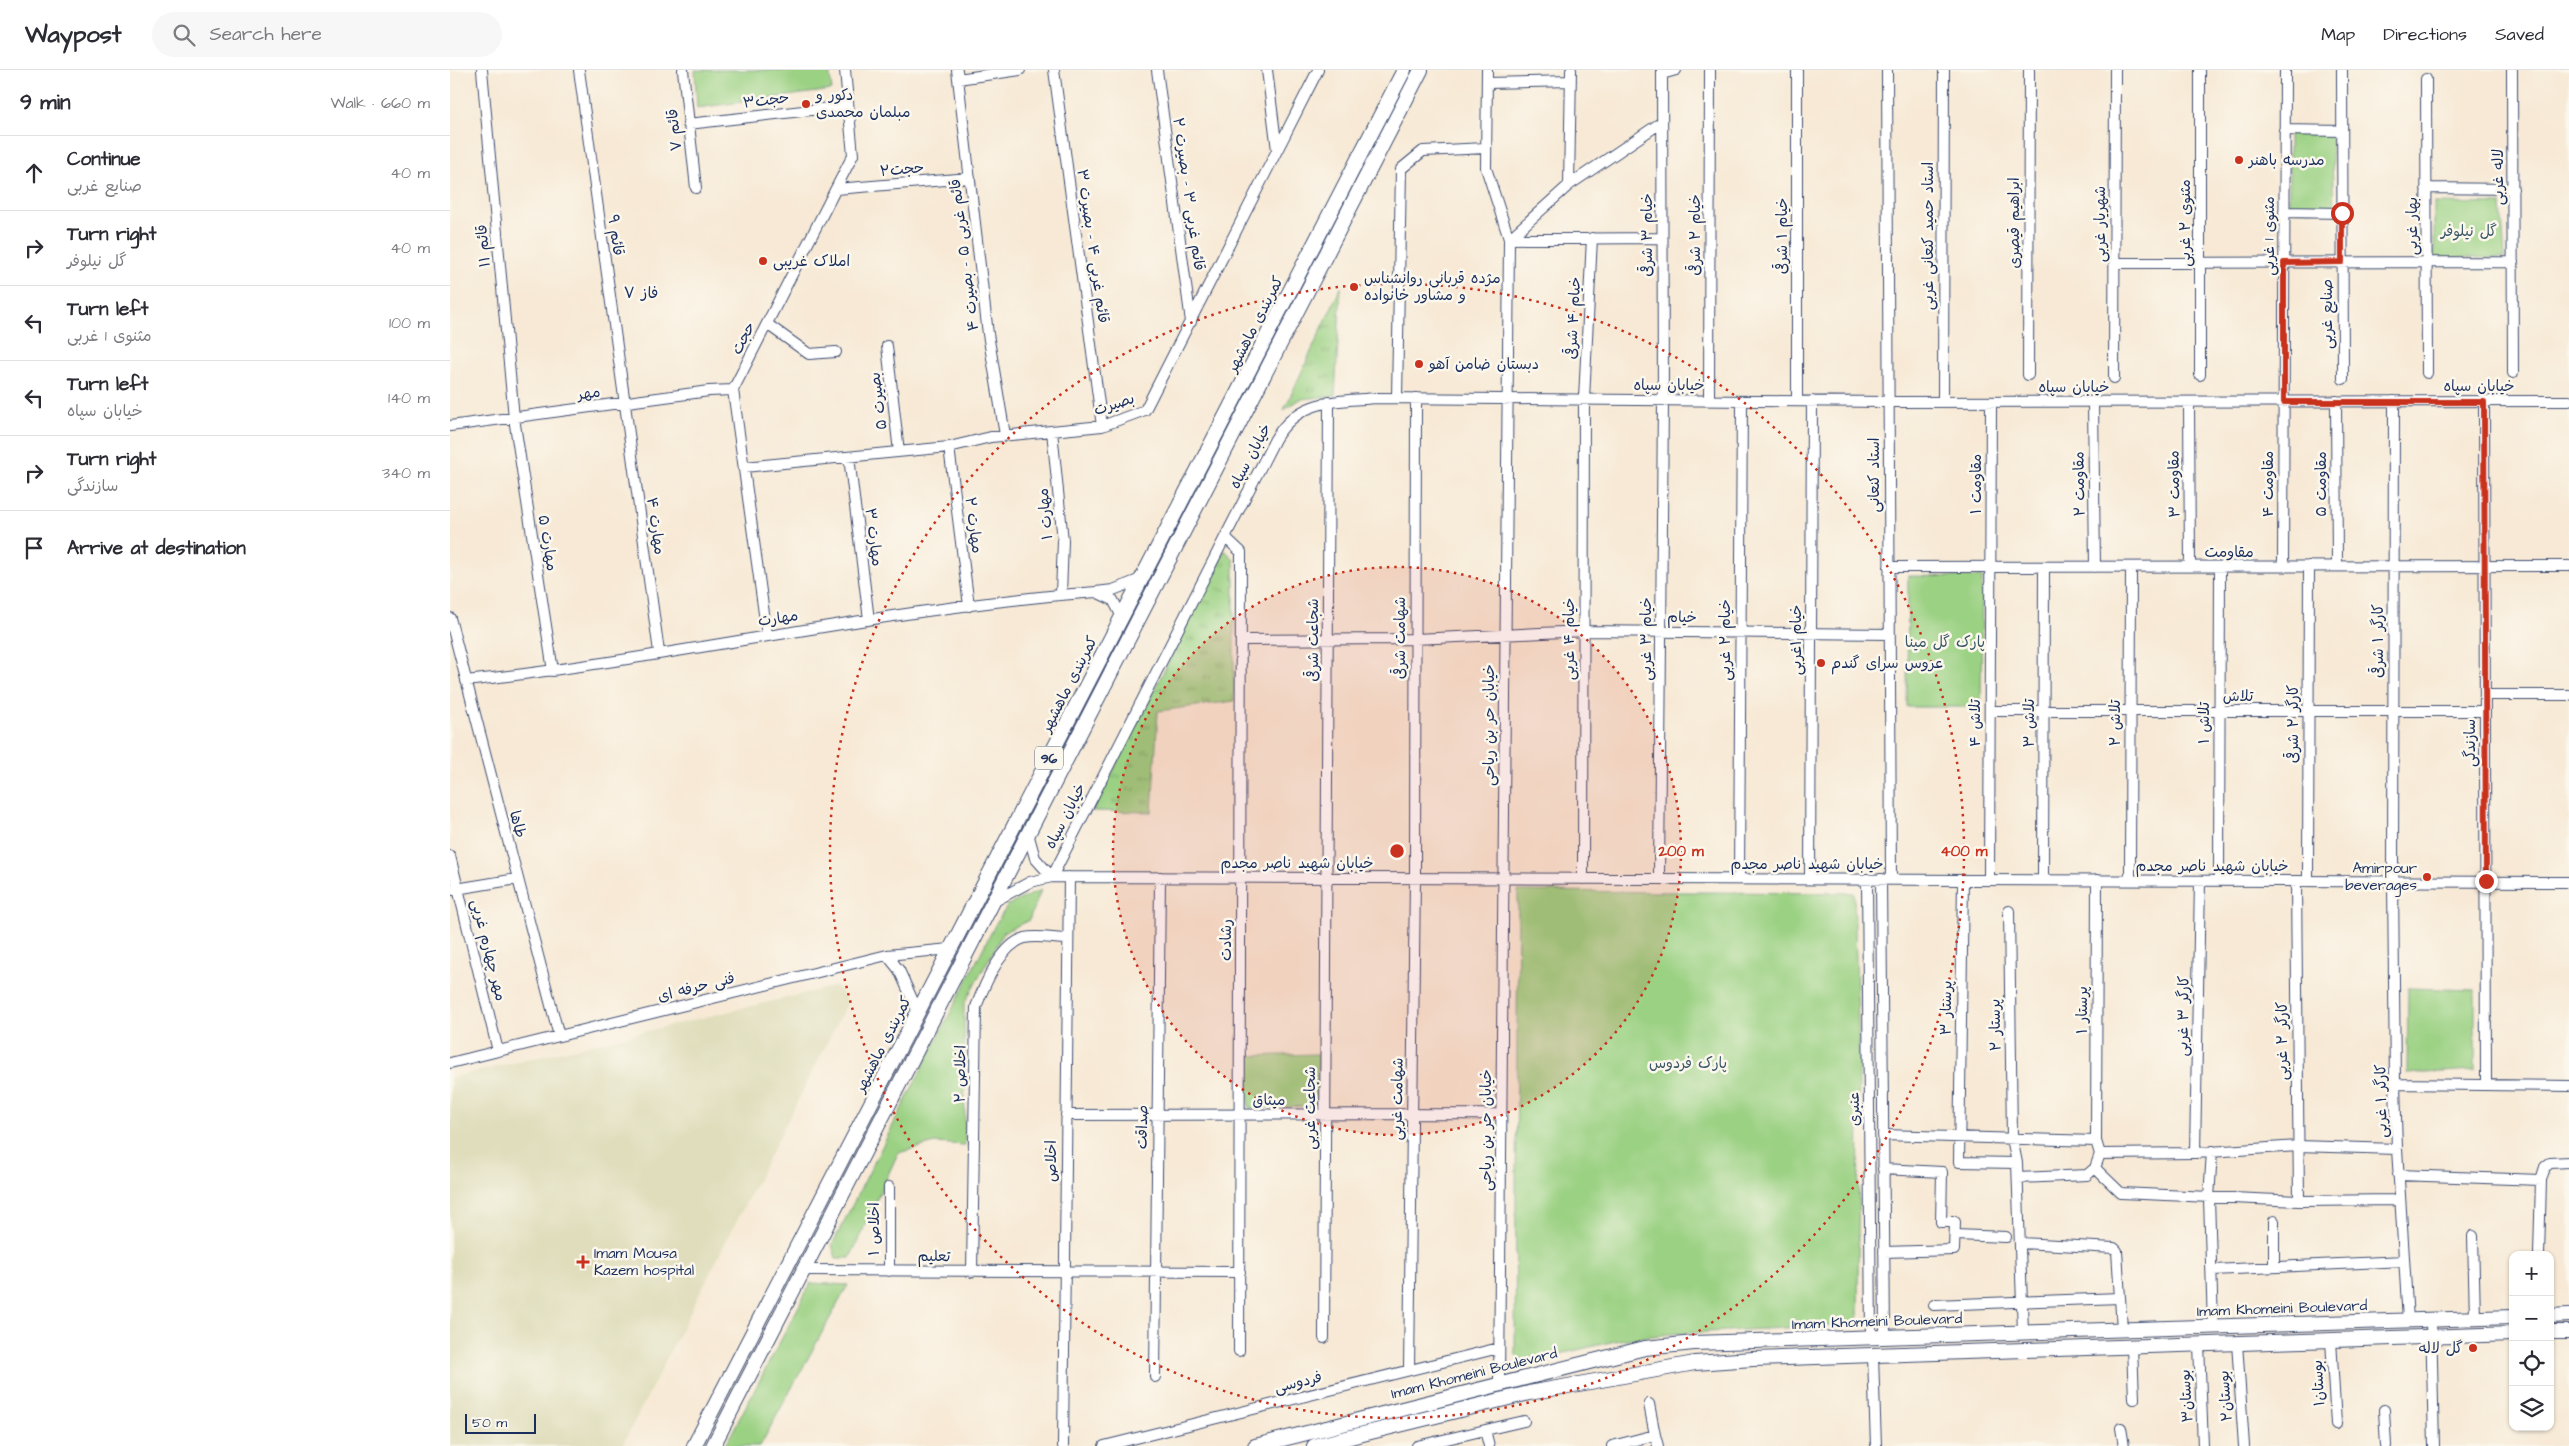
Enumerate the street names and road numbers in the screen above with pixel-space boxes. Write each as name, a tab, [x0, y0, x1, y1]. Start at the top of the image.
street label: حجت۳	[742, 87, 790, 114]
street label: قائم ۷	[662, 108, 688, 152]
street label: قائم غربی ۳ - بصیرت ۲	[1166, 116, 1210, 272]
street label: لاله غربی	[2488, 149, 2509, 205]
street label: حجت۲	[879, 157, 925, 182]
street label: استاد حمید کنعانی غربی	[1918, 162, 1939, 310]
street label: قائم غربی ۴ - بصیرت ۳	[1070, 168, 1114, 325]
street label: قائم غربی ۵ - بصیرت ۴	[945, 177, 985, 332]
street label: ابراهیم قیصری	[2004, 177, 2026, 269]
street label: مثنوی ۲ غربی	[2175, 179, 2196, 267]
street label: شهریار غربی	[2090, 186, 2111, 262]
street label: خیام ۳ شرقی	[1636, 193, 1658, 277]
street label: خیام ۲ شرقی	[1684, 194, 1706, 276]
street label: مثنوی 1 غربی	[2259, 196, 2280, 276]
street label: بهار غربی	[2402, 197, 2423, 255]
street label: خیام ۱ شرقی	[1771, 198, 1793, 274]
street label: قائم ۹	[601, 213, 629, 257]
street label: قائم ۱۱	[471, 224, 497, 268]
street label: کمربندی ماهشهر	[1221, 273, 1289, 378]
street label: خیام ۴ شرقی	[1560, 276, 1586, 360]
street label: صنایع غربی	[2317, 279, 2338, 349]
street label: حجت	[726, 318, 761, 358]
street label: بصیرت ۵	[865, 371, 892, 431]
street label: خیابان سپاه	[1634, 375, 1704, 396]
street label: خیابان سپاه	[2444, 376, 2514, 397]
street label: خیابان سپاه	[2039, 377, 2109, 398]
street label: مهر	[574, 382, 602, 406]
street label: بصیرت	[1091, 388, 1137, 421]
street label: خیابان سپاه	[1225, 420, 1276, 492]
street label: استاد کنعانی	[1864, 437, 1885, 513]
street label: مقاومت ۳	[2163, 450, 2186, 518]
street label: مقاومت ۲	[2068, 451, 2091, 517]
street label: مقاومت ۴	[2258, 451, 2279, 517]
street label: مقاومت ۵	[2311, 451, 2332, 517]
street label: مقاومت ۱	[1966, 454, 1987, 514]
street label: مهارت ۱	[1033, 487, 1058, 541]
street label: مهارت ۴	[641, 496, 670, 556]
street label: مهارت ۲	[960, 496, 987, 554]
street label: مهارت ۳	[860, 507, 888, 567]
street label: مهارت ۵	[533, 513, 562, 573]
street label: مقاومت	[2204, 542, 2254, 563]
street label: شهامت شرقی	[1389, 597, 1411, 679]
street label: خیام ۳ غربی	[1636, 597, 1657, 681]
street label: شجاعت شرقی	[1302, 598, 1324, 682]
street label: خیام ۴ غربی	[1559, 598, 1580, 680]
street label: خیام ۲ غربی	[1715, 599, 1736, 681]
street label: کارگر ۱ شرقی	[2367, 604, 2389, 678]
street label: مهارت	[757, 605, 800, 632]
street label: خیام ۱غربی	[1786, 605, 1807, 675]
street label: خیام	[1667, 607, 1697, 628]
street label: کمربندی ماهشهر	[1035, 633, 1103, 738]
street label: خیابان حر بن ریاحی	[1479, 664, 1500, 786]
street label: کارگر ۲ شرقی	[2282, 685, 2304, 763]
street label: تلاش	[2223, 686, 2254, 707]
street label: تلاش ۴	[1965, 698, 1986, 747]
street label: تلاش ۳	[2019, 698, 2040, 747]
street label: تلاش ۲	[2105, 699, 2126, 746]
street label: تلاش ۱	[2194, 701, 2215, 744]
street label: سازندگی	[2460, 719, 2481, 767]
road number: 96	[1035, 746, 1063, 770]
street label: خیابان سپاه	[1040, 780, 1091, 853]
street label: طاها	[504, 808, 531, 840]
street label: خیابان شهید ناصر مجدم	[1221, 853, 1373, 874]
street label: خیابان شهید ناصر مجدم	[1731, 854, 1883, 875]
street label: خیابان شهید ناصر مجدم	[2136, 856, 2288, 877]
street label: مهر چهارم غربی	[466, 897, 511, 1003]
street label: رشادت	[1216, 919, 1237, 961]
street label: فنی حرفه ای	[655, 968, 737, 1007]
street label: کارگر ۳ غربی	[2172, 976, 2195, 1057]
street label: پرستار ۳	[1936, 980, 1957, 1036]
street label: پرستار ۱	[2072, 986, 2093, 1034]
street label: کمربندی ماهشهر	[849, 993, 917, 1098]
street label: پرستار ۲	[1985, 998, 2006, 1052]
street label: کارگر ۲ غربی	[2272, 1002, 2293, 1080]
street label: اخلاص ۲	[949, 1045, 972, 1103]
street label: شهامت غربی	[1386, 1057, 1409, 1141]
street label: کارگر ۱ غربی	[2370, 1064, 2393, 1138]
street label: شجاعت غربی	[1300, 1066, 1321, 1150]
street label: خیابان حر بن ریاحی	[1476, 1069, 1497, 1191]
street label: میثاق	[1253, 1090, 1285, 1111]
street label: عنبری	[1844, 1092, 1865, 1126]
street label: صداقت	[1132, 1105, 1153, 1149]
street label: اخلاص	[1041, 1140, 1062, 1182]
street label: اخلاص ۱	[864, 1202, 885, 1256]
street label: تعلیم	[917, 1246, 951, 1268]
street label: Imam Khomeini Boulevard	[2196, 1295, 2368, 1322]
street label: Imam Khomeini Boulevard	[1791, 1308, 1963, 1335]
street label: Imam Khomeini Boulevard	[1389, 1343, 1560, 1404]
street label: بوستان۱	[2307, 1359, 2330, 1407]
street label: فردوسی	[1272, 1366, 1324, 1399]
street label: بوستان۳	[2175, 1369, 2198, 1423]
street label: بوستان۲	[2213, 1370, 2238, 1422]

